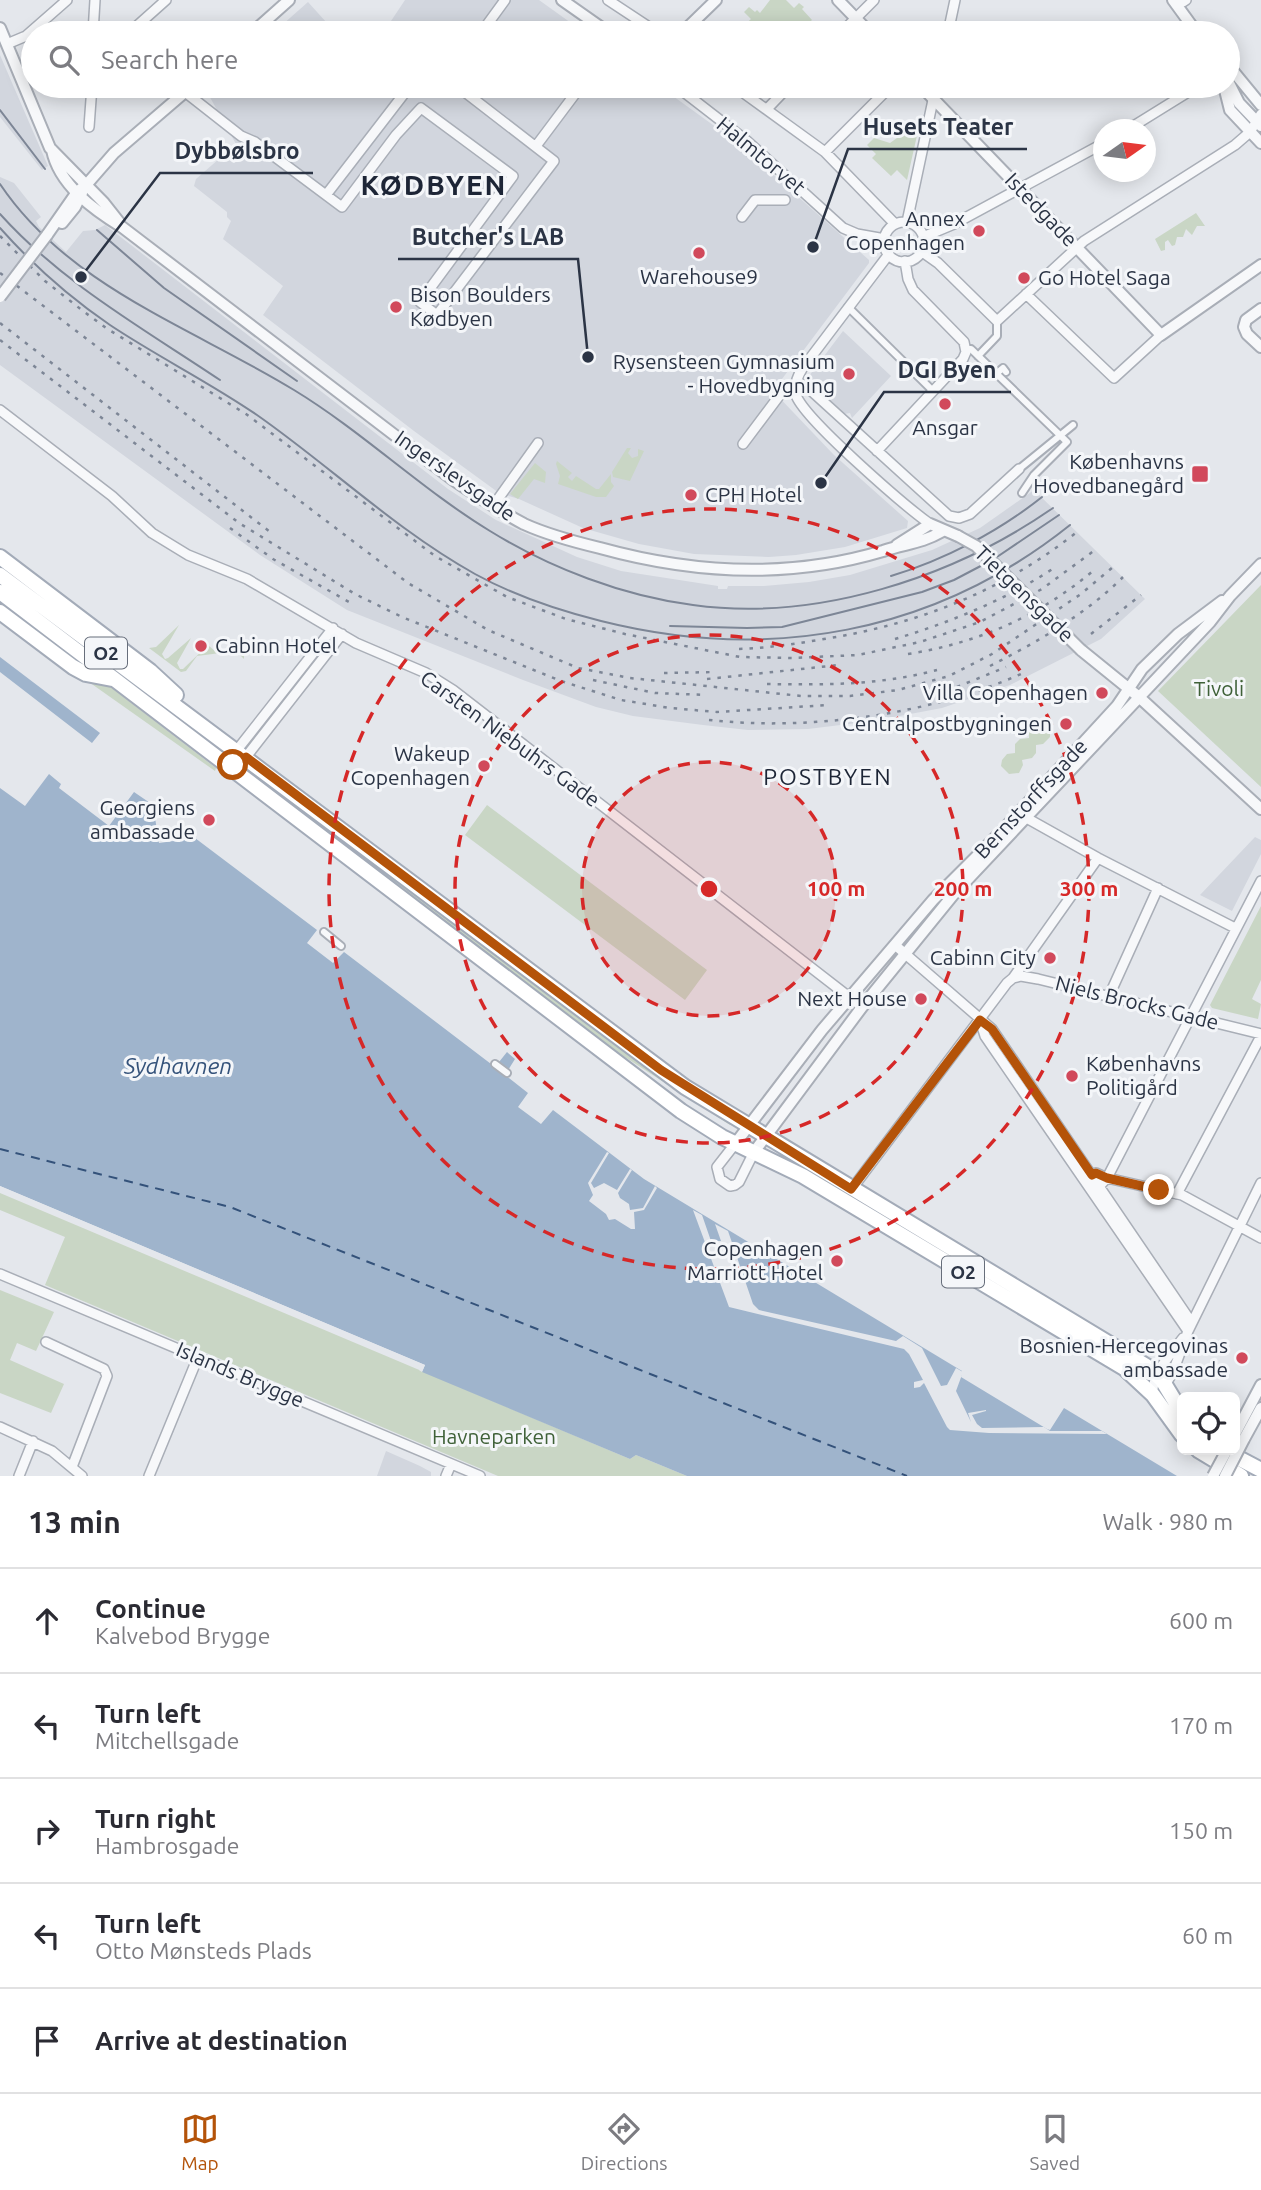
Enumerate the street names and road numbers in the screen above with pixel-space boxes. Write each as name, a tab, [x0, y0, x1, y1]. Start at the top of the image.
street label: Halmtorvet	[713, 111, 811, 199]
street label: Istedgade	[1001, 167, 1083, 251]
street label: Ingerslevsgade	[391, 425, 520, 526]
street label: Tietgensgade	[970, 540, 1079, 647]
road number: O2	[85, 638, 127, 668]
street label: Carsten Niebuhrs Gade	[416, 665, 605, 811]
street label: Bernstorffsgade	[969, 734, 1092, 863]
street label: Niels Brocks Gade	[1053, 970, 1221, 1034]
road number: O2	[942, 1256, 984, 1288]
street label: Islands Brygge	[173, 1336, 308, 1412]

